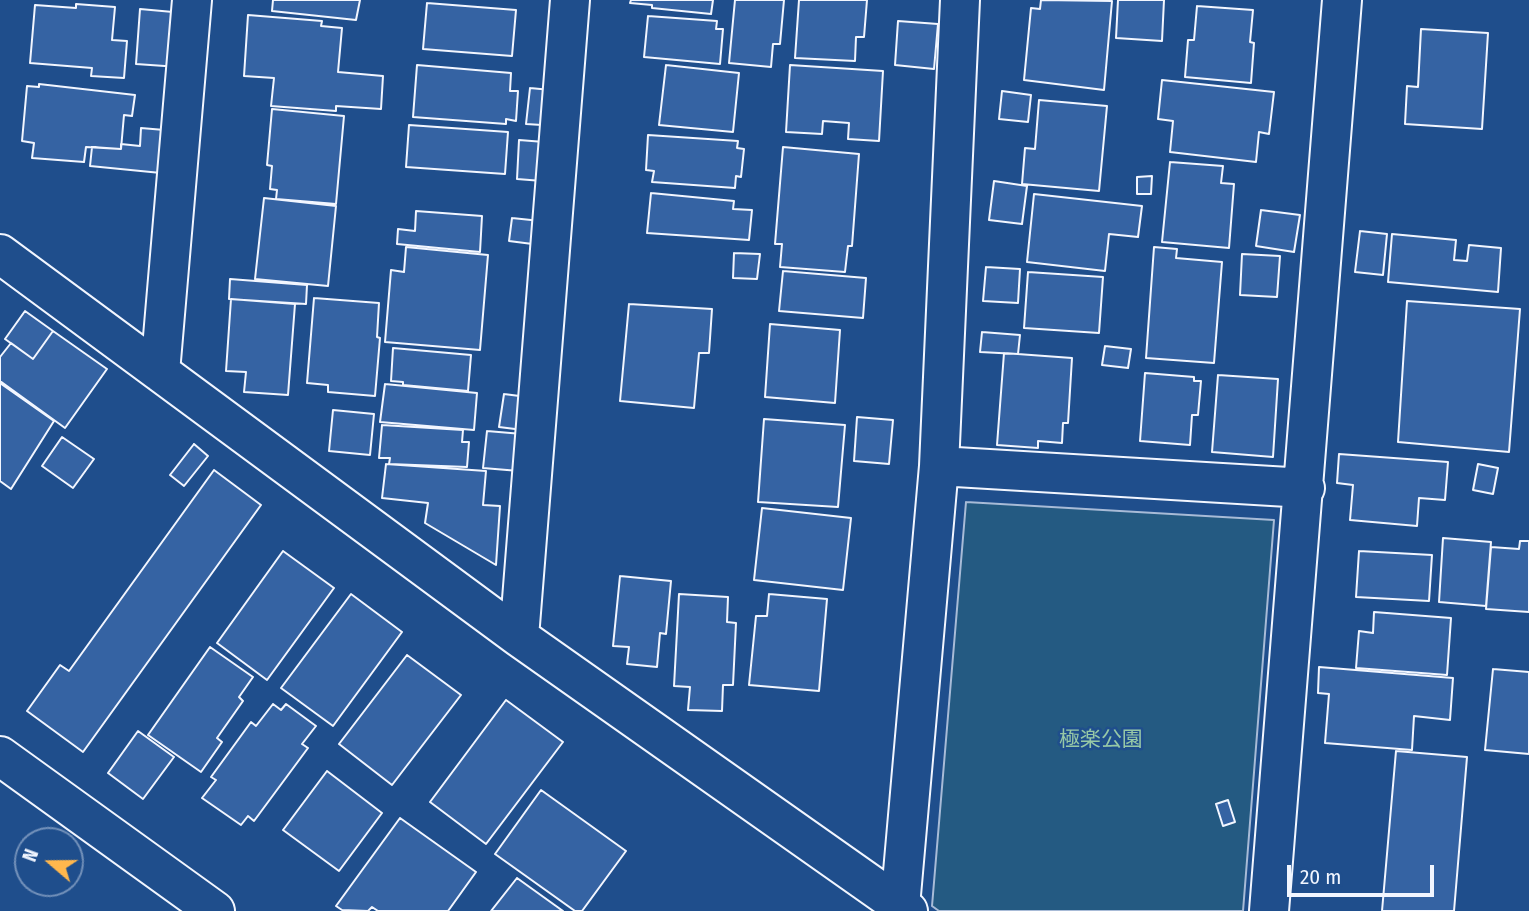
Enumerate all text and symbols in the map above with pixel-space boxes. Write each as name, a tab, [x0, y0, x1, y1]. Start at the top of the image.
park label: 極楽公園	[1059, 727, 1143, 753]
north arrow	[14, 827, 84, 897]
text: N	[18, 846, 43, 865]
scale bar	[1291, 852, 1438, 896]
text: 20 m	[1300, 864, 1341, 890]

